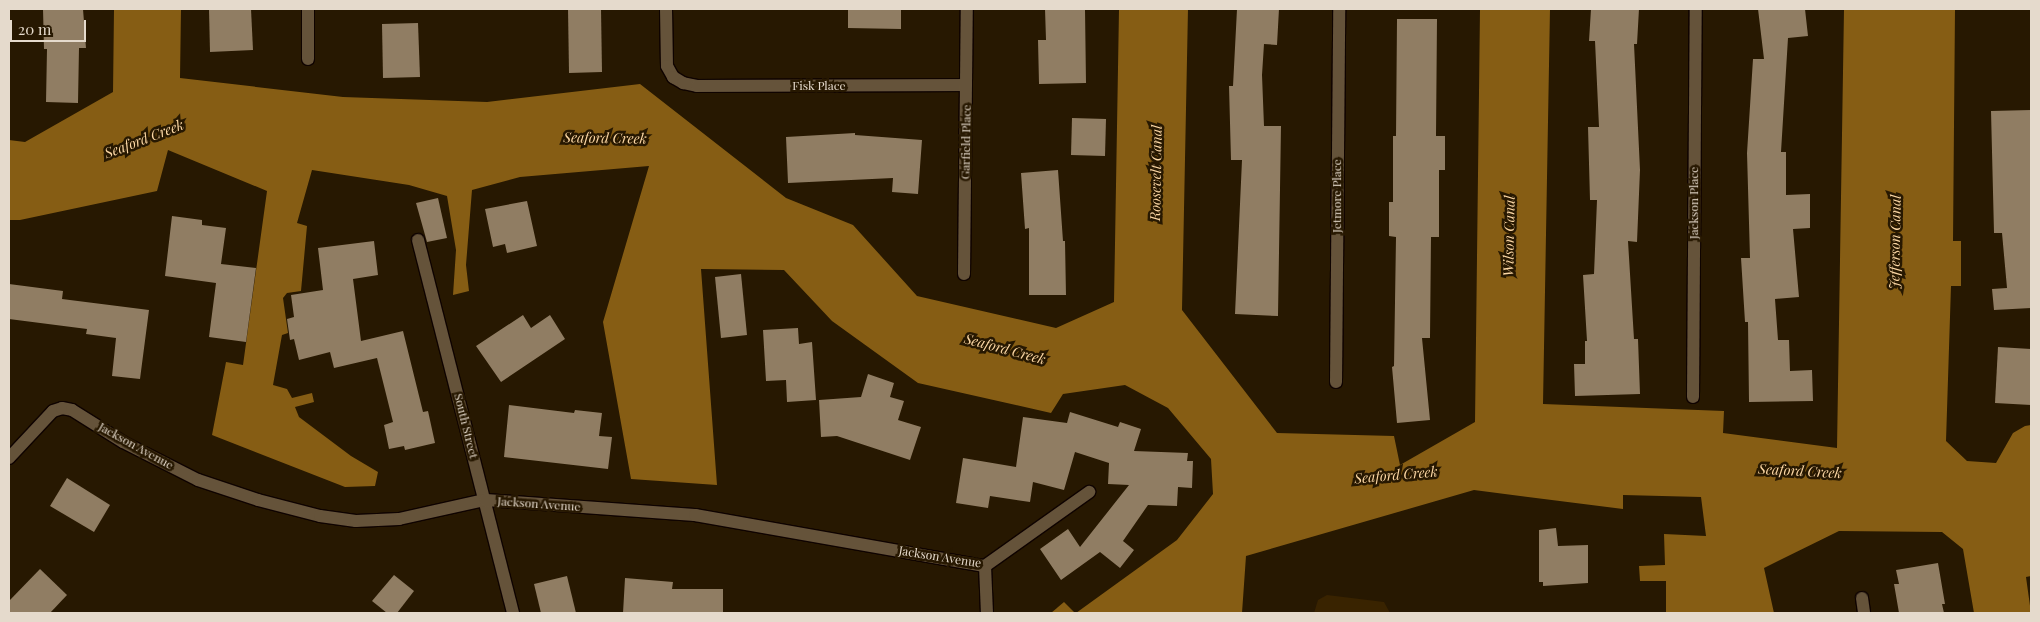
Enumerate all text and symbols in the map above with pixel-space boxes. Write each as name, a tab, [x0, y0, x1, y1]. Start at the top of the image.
scale bar	[12, 10, 89, 42]
text: 20 m	[18, 19, 51, 39]
street label: Fisk Place	[792, 79, 846, 93]
street label: Garfield Place	[958, 105, 974, 179]
water label: Seaford Creek	[102, 116, 186, 162]
water label: Roosevelt Canal	[1147, 125, 1165, 221]
water label: Seaford Creek	[563, 129, 647, 147]
street label: Jetmore Place	[1330, 159, 1344, 233]
street label: Jackson Place	[1687, 167, 1701, 239]
water label: Wilson Canal	[1500, 195, 1518, 277]
water label: Jefferson Canal	[1886, 195, 1904, 289]
water label: Seaford Creek	[962, 330, 1048, 368]
street label: South Street	[451, 392, 481, 460]
street label: Jackson Avenue	[96, 419, 176, 473]
water label: Seaford Creek	[1758, 460, 1842, 482]
water label: Seaford Creek	[1354, 463, 1438, 487]
street label: Jackson Avenue	[497, 494, 581, 514]
street label: Jackson Avenue	[898, 543, 982, 571]

